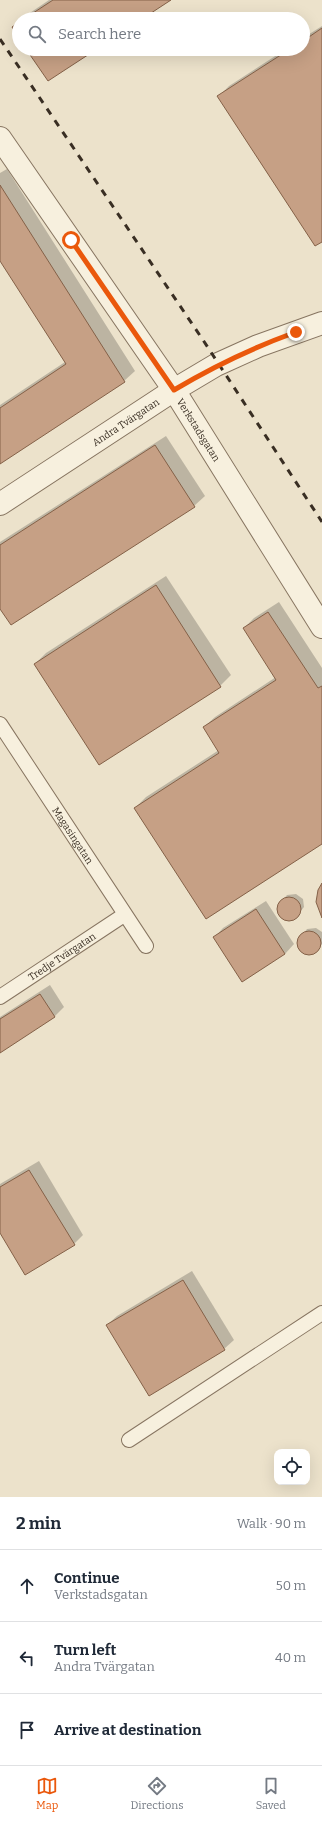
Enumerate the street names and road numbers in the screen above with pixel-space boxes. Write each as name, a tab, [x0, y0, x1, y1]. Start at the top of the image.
street label: Andra Tvärgatan	[90, 396, 162, 449]
street label: Verkstadsgatan	[174, 396, 222, 465]
street label: Magasingatan	[49, 805, 96, 867]
street label: Tredje Tvärgatan	[26, 930, 99, 984]

